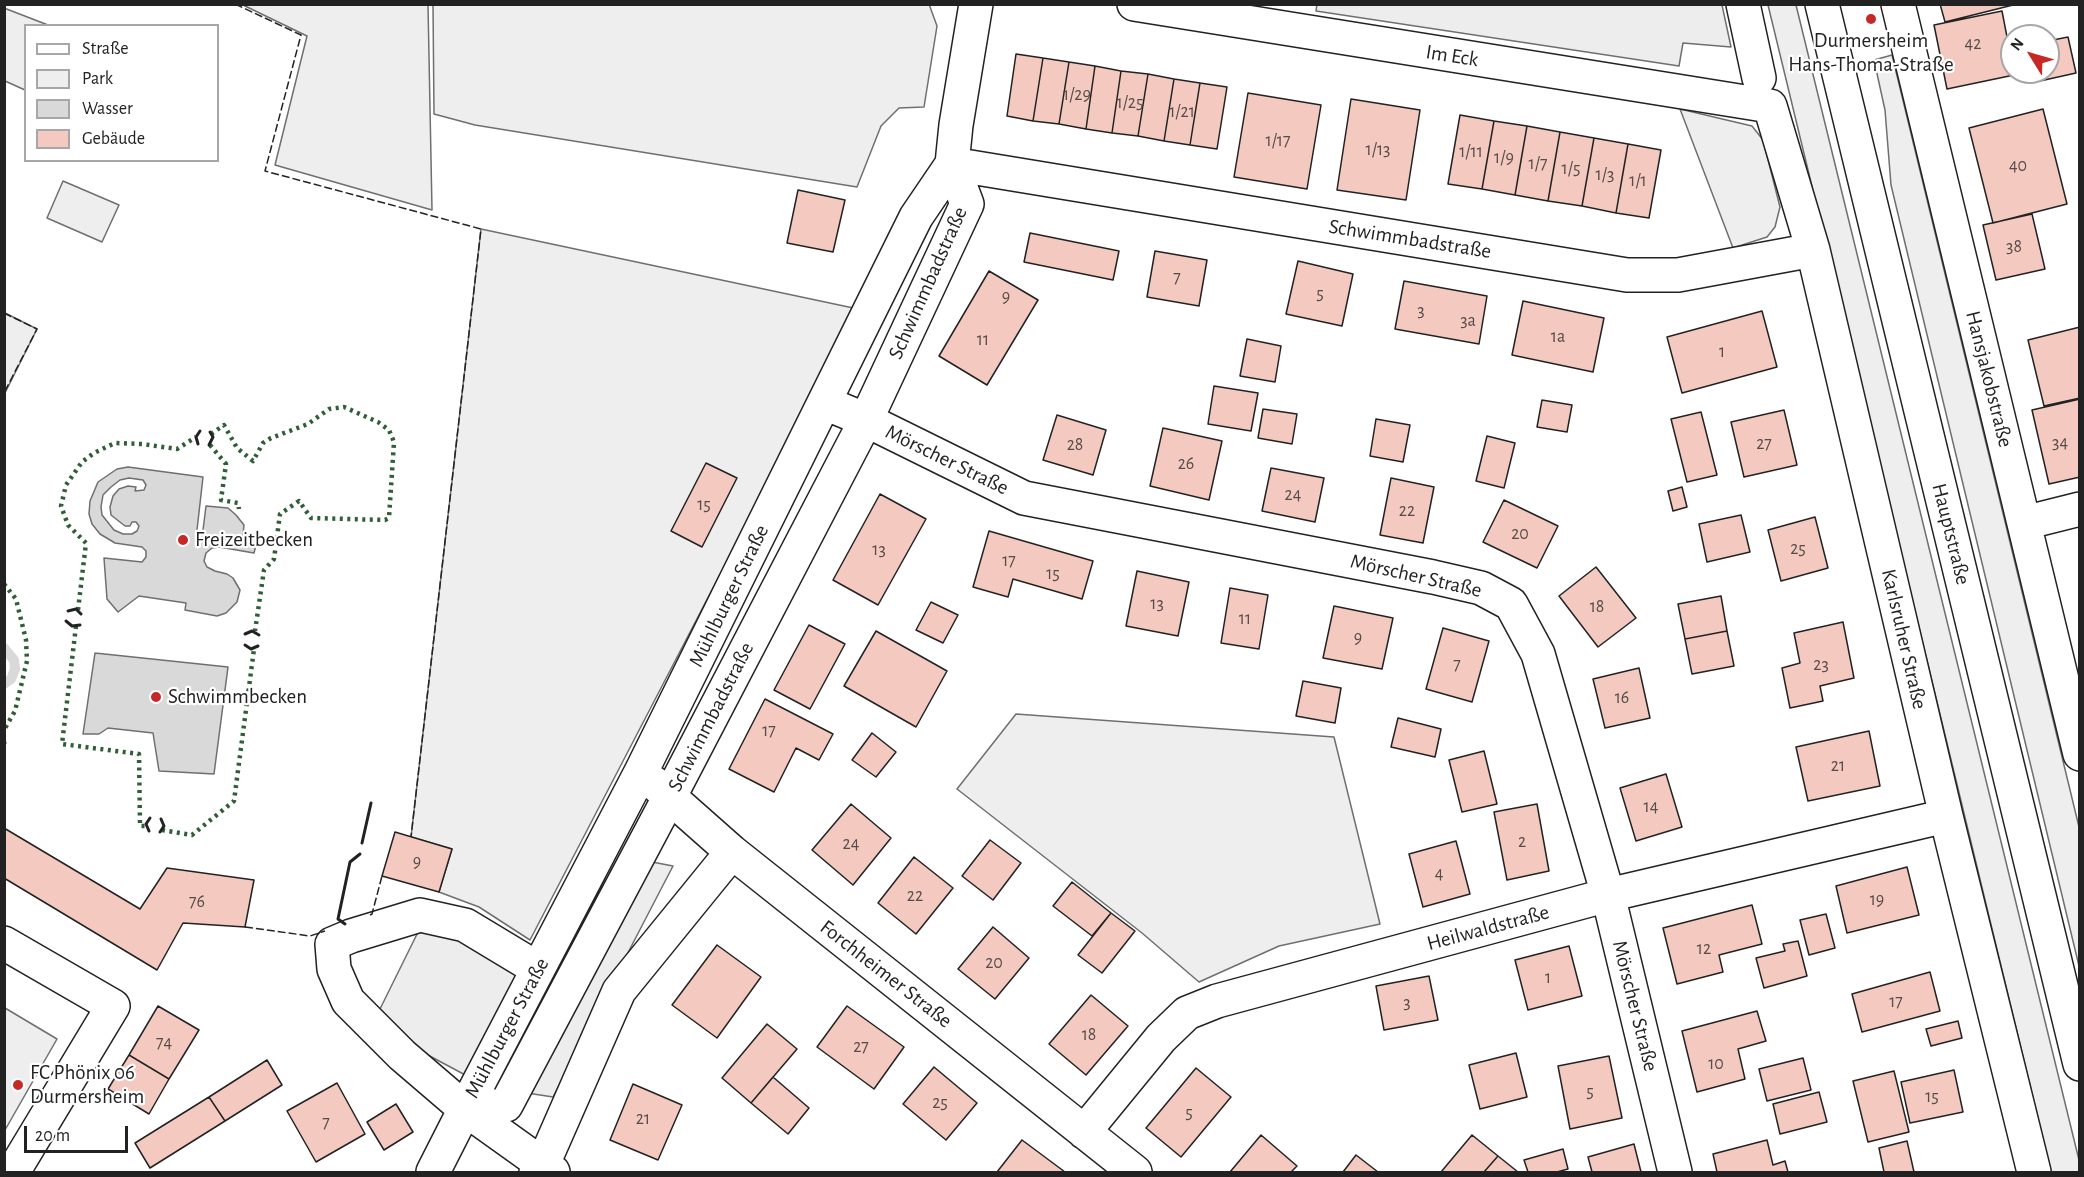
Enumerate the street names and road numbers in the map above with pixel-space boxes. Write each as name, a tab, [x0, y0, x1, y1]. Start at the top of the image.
street label: Im Eck	[1424, 39, 1480, 73]
street label: Schwimmbadstraße	[883, 203, 973, 363]
street label: Schwimmbadstraße	[1327, 214, 1493, 264]
street label: Hansjakobstraße	[1960, 308, 2018, 450]
street label: Mörscher Straße	[881, 419, 1013, 501]
street label: Hauptstraße	[1926, 481, 1976, 587]
street label: Mühlburger Straße	[684, 521, 774, 671]
street label: Mörscher Straße	[1348, 549, 1484, 603]
street label: Karlsruher Straße	[1876, 566, 1932, 712]
street label: Schwimmbadstraße	[663, 638, 759, 796]
street label: Heilwaldstraße	[1424, 900, 1552, 956]
street label: Forchheimer Straße	[815, 915, 957, 1033]
street label: Mörscher Straße	[1607, 938, 1663, 1074]
street label: Mühlburger Straße	[459, 953, 555, 1103]

